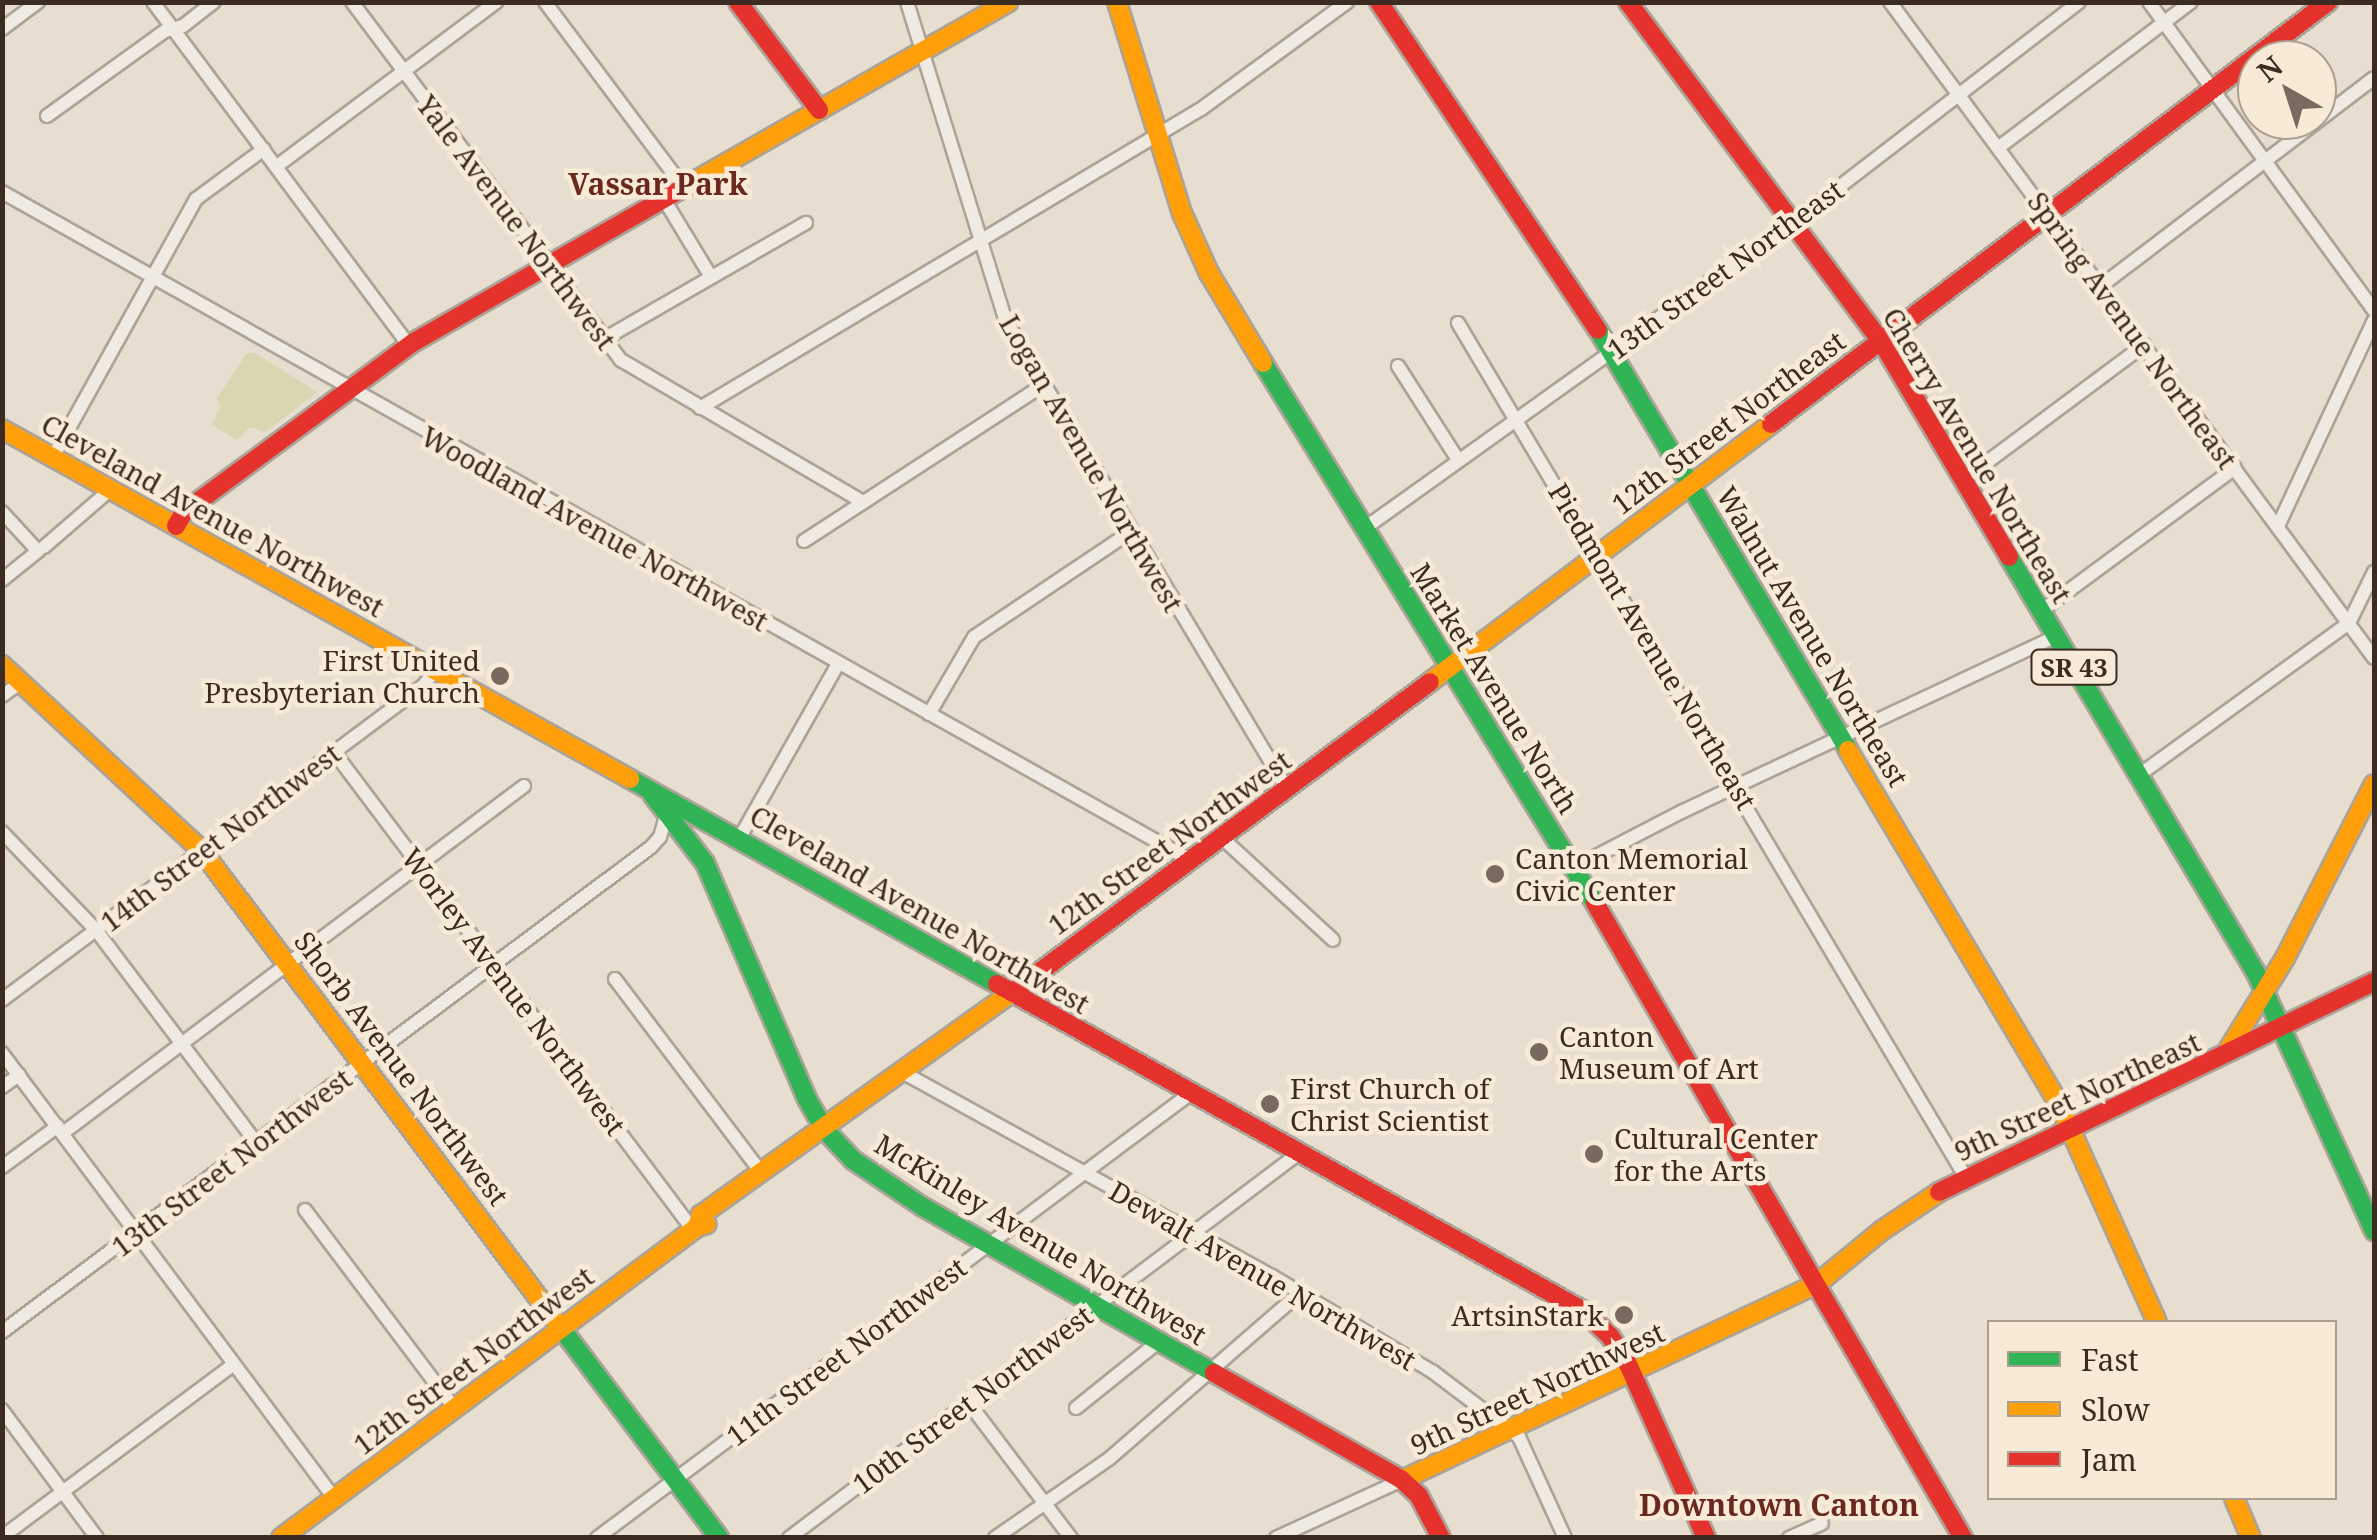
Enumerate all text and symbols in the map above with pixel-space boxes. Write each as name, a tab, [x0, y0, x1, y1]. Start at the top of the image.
north arrow	[2237, 40, 2337, 140]
text: N	[2249, 47, 2290, 90]
street label: Yale Avenue Northwest	[410, 88, 624, 356]
district label: Vassar Park	[568, 166, 748, 202]
street label: 13th Street Northeast	[1601, 172, 1849, 366]
street label: Spring Avenue Northeast	[2021, 185, 2245, 475]
street label: Cherry Avenue Northeast	[1876, 301, 2080, 609]
street label: Logan Avenue Northwest	[993, 309, 1191, 617]
street label: 12th Street Northeast	[1605, 323, 1851, 521]
street label: Cleveland Avenue Northwest	[36, 407, 390, 623]
street label: Woodland Avenue Northwest	[416, 418, 774, 638]
street label: Piedmont Avenue Northeast	[1542, 477, 1764, 815]
street label: Walnut Avenue Northeast	[1710, 480, 1916, 792]
street label: Market Avenue North	[1404, 557, 1586, 819]
place label: First United Presbyterian Church	[204, 643, 480, 709]
road number: SR 43	[2029, 647, 2119, 687]
marker: First United Presbyterian Church	[489, 665, 511, 687]
street label: 14th Street Northwest	[93, 736, 347, 938]
street label: 12th Street Northwest	[1041, 743, 1297, 941]
street label: Cleveland Avenue Northwest	[744, 798, 1096, 1020]
street label: Worley Avenue Northwest	[395, 841, 633, 1141]
place label: Canton Memorial Civic Center	[1515, 841, 1748, 907]
marker: Canton Memorial Civic Center	[1484, 863, 1506, 885]
street label: Shorb Avenue Northwest	[288, 924, 516, 1212]
place label: Canton Museum of Art	[1559, 1019, 1759, 1085]
street label: 9th Street Northeast	[1949, 1024, 2205, 1168]
marker: Canton Museum of Art	[1528, 1041, 1550, 1063]
street label: 13th Street Northwest	[104, 1061, 358, 1263]
place label: First Church of Christ Scientist	[1290, 1071, 1490, 1137]
marker: First Church of Christ Scientist	[1259, 1093, 1281, 1115]
place label: Cultural Center for the Arts	[1614, 1121, 1818, 1187]
street label: McKinley Avenue Northwest	[869, 1127, 1213, 1351]
marker: Cultural Center for the Arts	[1583, 1143, 1605, 1165]
street label: Dewalt Avenue Northwest	[1104, 1173, 1422, 1377]
street label: 11th Street Northwest	[719, 1250, 973, 1452]
street label: 12th Street Northwest	[346, 1259, 600, 1461]
street label: 10th Street Northwest	[845, 1298, 1099, 1500]
place label: ArtsinStark	[1451, 1298, 1604, 1332]
marker: ArtsinStark	[1613, 1304, 1635, 1326]
street label: 9th Street Northwest	[1405, 1314, 1669, 1462]
legend	[1987, 1320, 2337, 1500]
text: Fast	[2081, 1339, 2138, 1380]
text: Slow	[2081, 1389, 2150, 1430]
text: Jam	[2081, 1439, 2137, 1480]
district label: Downtown Canton	[1639, 1487, 1919, 1523]

